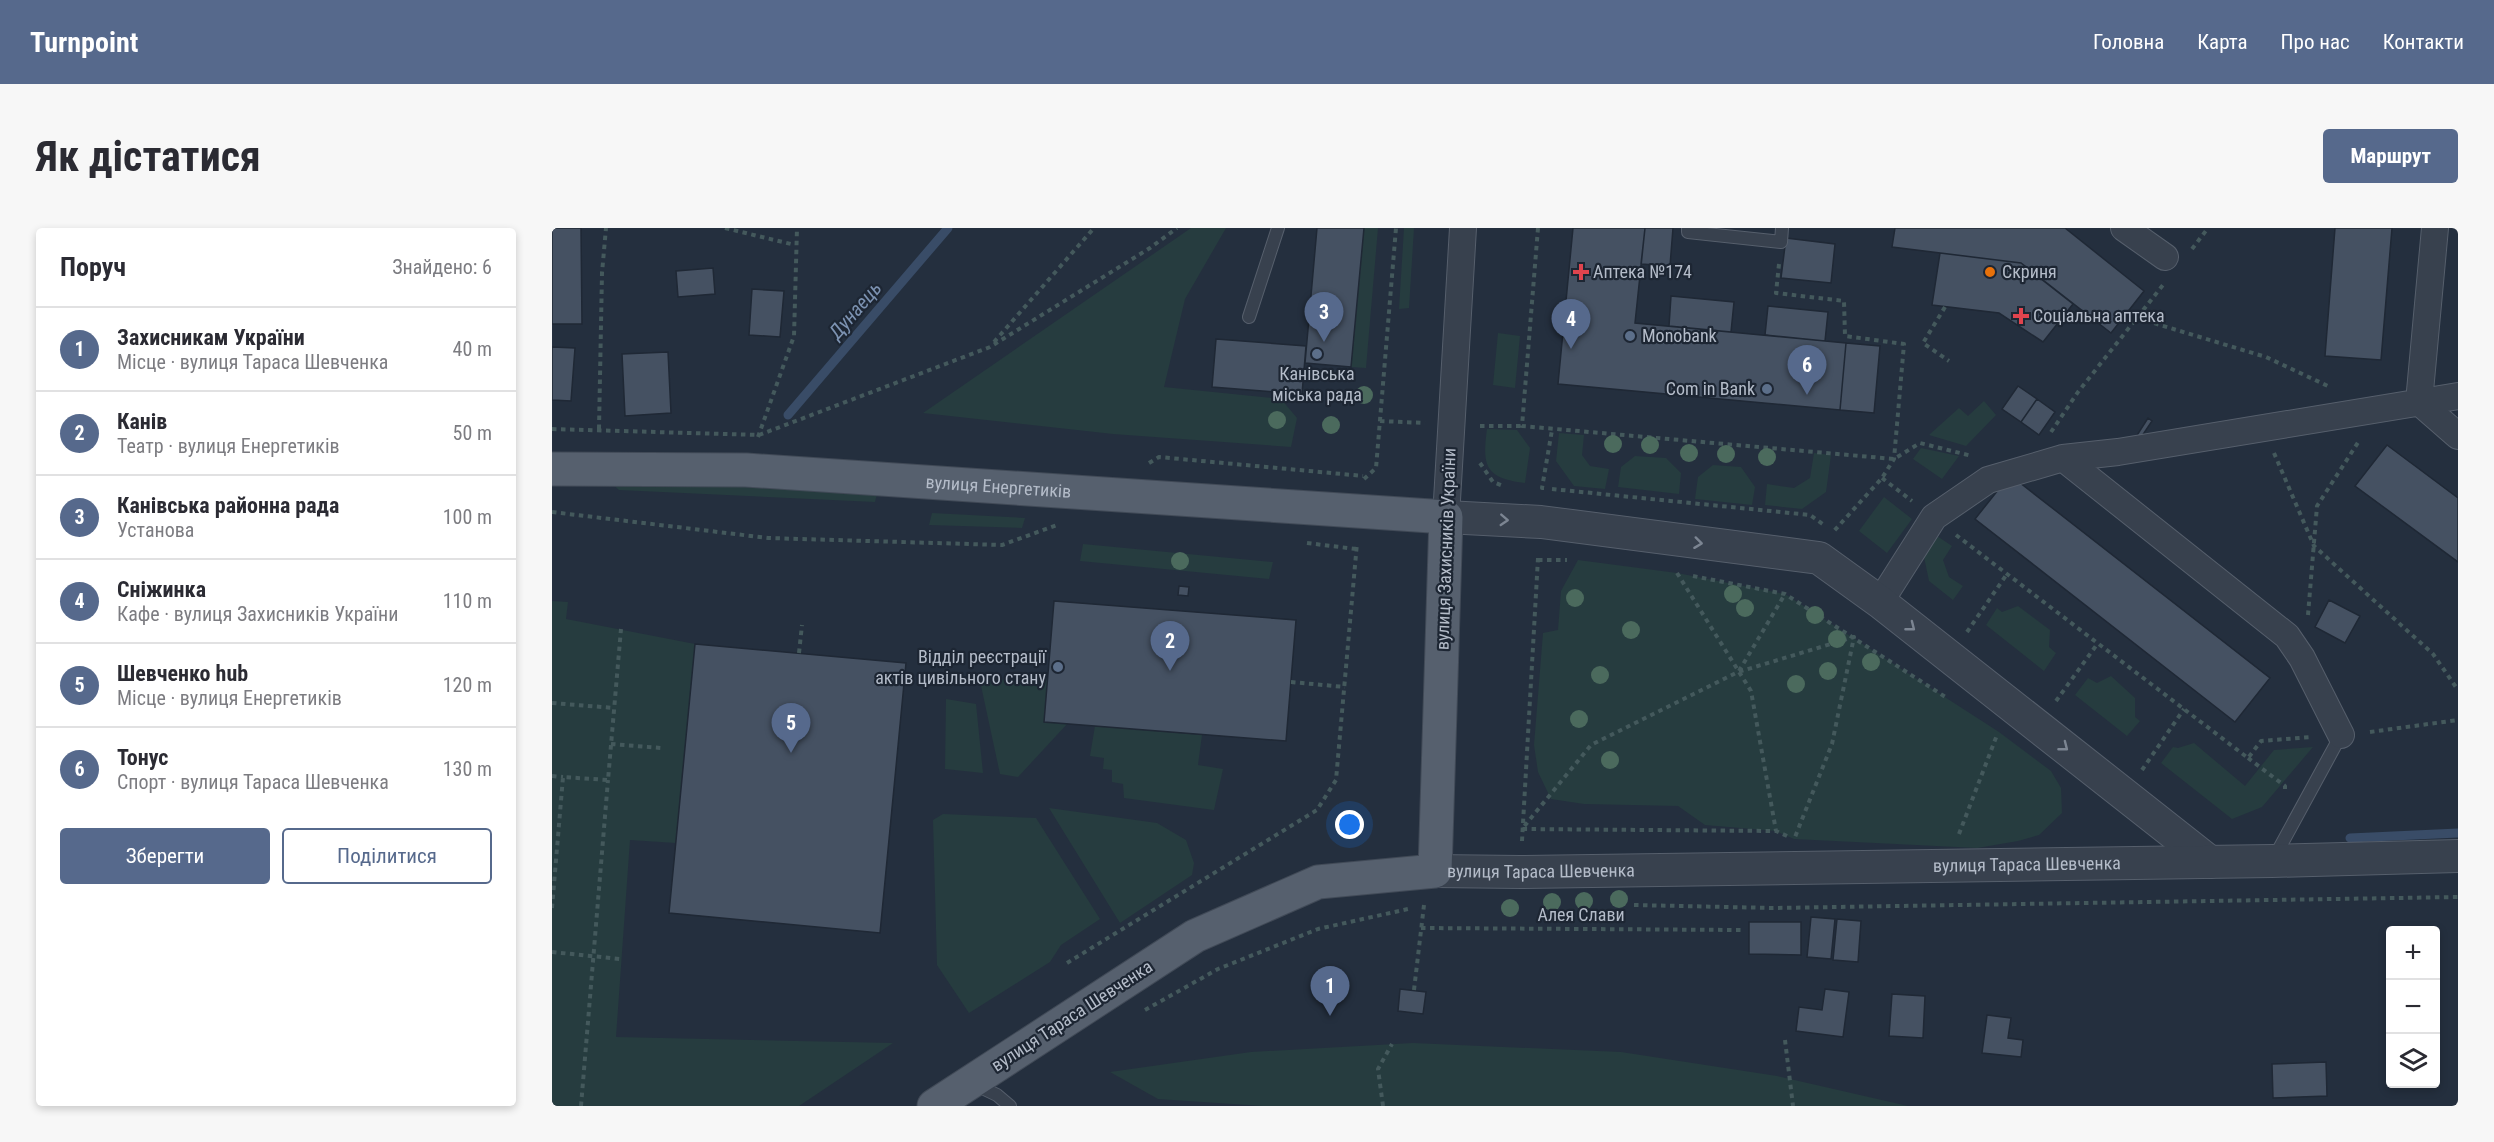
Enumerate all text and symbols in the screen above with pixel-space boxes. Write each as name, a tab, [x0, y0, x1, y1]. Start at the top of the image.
text: Turnpoint	[30, 26, 138, 59]
text: Головна	[2093, 30, 2164, 54]
text: Карта	[2197, 30, 2248, 54]
text: Про нас	[2281, 30, 2350, 54]
text: Контакти	[2383, 30, 2464, 54]
button: Маршрут	[2323, 129, 2458, 183]
text: Як дістатися	[36, 132, 261, 181]
text: Поруч	[60, 252, 126, 282]
text: Знайдено: 6	[392, 255, 492, 279]
place label: Аптека №174	[1593, 261, 1692, 282]
place label: Скриня	[2002, 261, 2057, 282]
marker: Аптека №174	[1574, 265, 1588, 279]
marker: Скриня	[1983, 265, 1997, 279]
water label: Дунаець	[822, 276, 887, 345]
pin: 3	[1304, 292, 1344, 342]
pin: 4	[1552, 300, 1590, 349]
place label: Соціальна аптека	[2033, 305, 2165, 326]
marker: Соціальна аптека	[2014, 309, 2028, 323]
text: Захисникам України	[117, 325, 305, 350]
place label: Monobank	[1642, 325, 1717, 346]
marker: Monobank	[1623, 329, 1637, 343]
text: 1	[74, 337, 85, 361]
text: 40 m	[453, 337, 492, 361]
pin: 6	[1788, 346, 1826, 395]
marker: Канівська міська рада	[1310, 347, 1324, 361]
text: Місце · вулиця Тараса Шевченка	[117, 350, 388, 374]
place label: Канівська міська рада	[1272, 363, 1362, 405]
place label: Com in Bank	[1666, 378, 1755, 399]
marker: Com in Bank	[1760, 382, 1774, 396]
text: Канів	[117, 409, 167, 434]
text: 2	[74, 421, 85, 445]
text: 50 m	[453, 421, 492, 445]
text: Театр · вулиця Енергетиків	[117, 434, 340, 458]
street label: вулиця Захисників України	[1431, 448, 1460, 650]
street label: вулиця Енергетиків	[925, 471, 1072, 502]
text: Канівська районна рада	[117, 493, 339, 518]
text: 3	[74, 505, 85, 529]
text: 100 m	[443, 505, 492, 529]
one-way arrow	[1500, 514, 1509, 527]
text: Установа	[117, 518, 194, 542]
one-way arrow	[1693, 536, 1702, 548]
text: Сніжинка	[117, 577, 206, 602]
text: 4	[74, 589, 85, 613]
text: 110 m	[443, 589, 492, 613]
text: Кафе · вулиця Захисників України	[117, 602, 398, 626]
one-way arrow	[1905, 619, 1916, 630]
pin: 2	[1150, 622, 1190, 671]
place label: Відділ реєстрації актів цивільного стану	[875, 646, 1047, 688]
marker: Відділ реєстрації актів цивільного стану	[1051, 660, 1065, 674]
text: Шевченко hub	[117, 661, 248, 686]
text: 5	[74, 673, 85, 697]
text: 120 m	[443, 673, 492, 697]
text: Місце · вулиця Енергетиків	[117, 686, 342, 710]
pin: 5	[772, 704, 810, 753]
one-way arrow	[2058, 740, 2069, 751]
text: Тонус	[117, 745, 168, 770]
text: 6	[74, 757, 85, 781]
text: 130 m	[443, 757, 492, 781]
text: Спорт · вулиця Тараса Шевченка	[117, 770, 389, 794]
your location	[1335, 810, 1364, 839]
button: Зберегти	[60, 828, 270, 884]
button: Поділитися	[282, 828, 492, 884]
street label: вулиця Тараса Шевченка	[1933, 852, 2121, 876]
street label: вулиця Тараса Шевченка	[1447, 859, 1635, 882]
street label: Алея Слави	[1537, 904, 1625, 925]
map controls	[2386, 926, 2440, 1088]
button: +	[2386, 926, 2440, 980]
street label: вулиця Тараса Шевченка	[987, 956, 1156, 1076]
pin: 1	[1310, 966, 1350, 1016]
button: −	[2386, 980, 2440, 1034]
button: layers	[2386, 1034, 2440, 1088]

